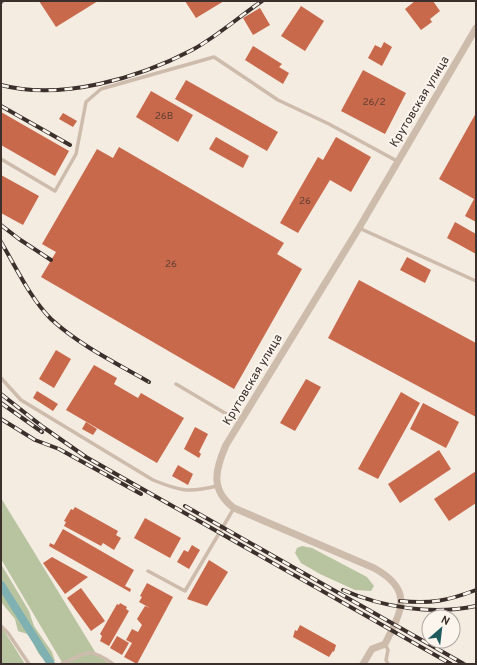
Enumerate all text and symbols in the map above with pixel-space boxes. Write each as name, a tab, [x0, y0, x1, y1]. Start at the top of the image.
street label: Крутовская улица	[386, 54, 454, 150]
house number: 26/2	[362, 96, 386, 109]
house number: 26В	[155, 110, 173, 123]
house number: 26	[299, 195, 311, 208]
house number: 26	[165, 258, 177, 271]
street label: Крутовская улица	[219, 332, 287, 428]
north arrow	[421, 609, 461, 649]
text: N	[438, 613, 452, 629]

